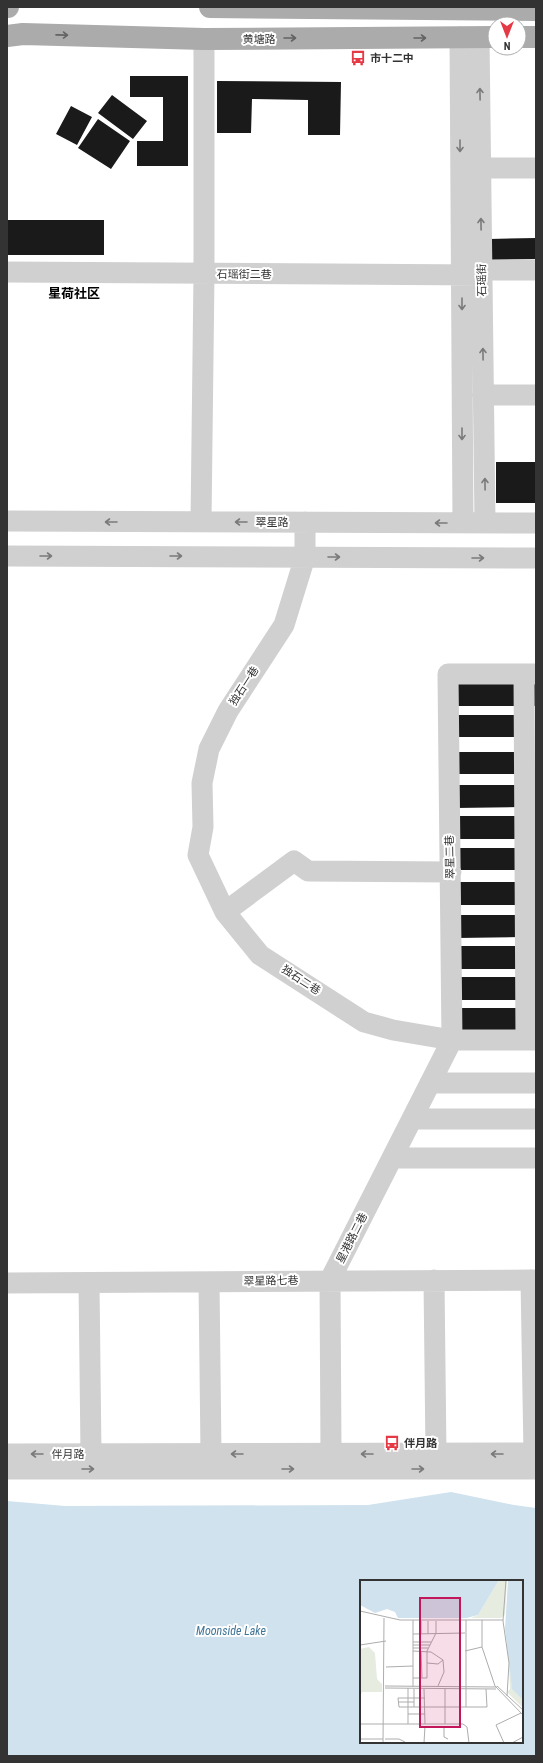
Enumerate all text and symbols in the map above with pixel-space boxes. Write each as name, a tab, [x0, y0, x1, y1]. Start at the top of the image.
north arrow	[487, 16, 527, 56]
one-way arrow	[55, 32, 68, 39]
street label: 黄塘路	[243, 33, 276, 46]
one-way arrow	[283, 34, 296, 42]
one-way arrow	[413, 34, 426, 42]
text: N	[503, 39, 510, 52]
bus stop icon: 市十二中	[349, 49, 367, 67]
place label: 市十二中	[370, 52, 414, 65]
one-way arrow	[476, 88, 484, 101]
one-way arrow	[457, 139, 464, 152]
one-way arrow	[477, 218, 485, 231]
street label: 石瑶街	[475, 263, 489, 297]
street label: 石瑶街二巷	[217, 268, 272, 281]
district label: 星荷社区	[48, 286, 100, 301]
one-way arrow	[458, 297, 465, 310]
one-way arrow	[479, 348, 487, 361]
one-way arrow	[458, 427, 466, 440]
one-way arrow	[481, 478, 488, 491]
street label: 翠星路	[256, 516, 289, 529]
one-way arrow	[105, 518, 118, 526]
one-way arrow	[235, 518, 248, 526]
one-way arrow	[435, 519, 448, 527]
one-way arrow	[39, 552, 52, 560]
one-way arrow	[169, 553, 182, 560]
one-way arrow	[327, 553, 340, 561]
one-way arrow	[471, 554, 484, 562]
street label: 独石一巷	[227, 664, 261, 708]
street label: 翠星二巷	[443, 835, 457, 879]
street label: 独石二巷	[279, 963, 323, 997]
street label: 星港路二巷	[334, 1211, 370, 1265]
street label: 翠星路七巷	[243, 1274, 299, 1288]
bus stop icon: 伴月路	[383, 1434, 401, 1452]
place label: 伴月路	[404, 1437, 438, 1450]
street label: 伴月路	[52, 1448, 85, 1461]
one-way arrow	[31, 1450, 44, 1458]
one-way arrow	[231, 1450, 244, 1458]
one-way arrow	[361, 1450, 374, 1458]
one-way arrow	[491, 1450, 504, 1457]
one-way arrow	[81, 1465, 94, 1473]
one-way arrow	[281, 1465, 294, 1473]
one-way arrow	[411, 1465, 424, 1473]
inset map	[360, 1580, 523, 1743]
water label: Moonside Lake	[196, 1624, 266, 1638]

